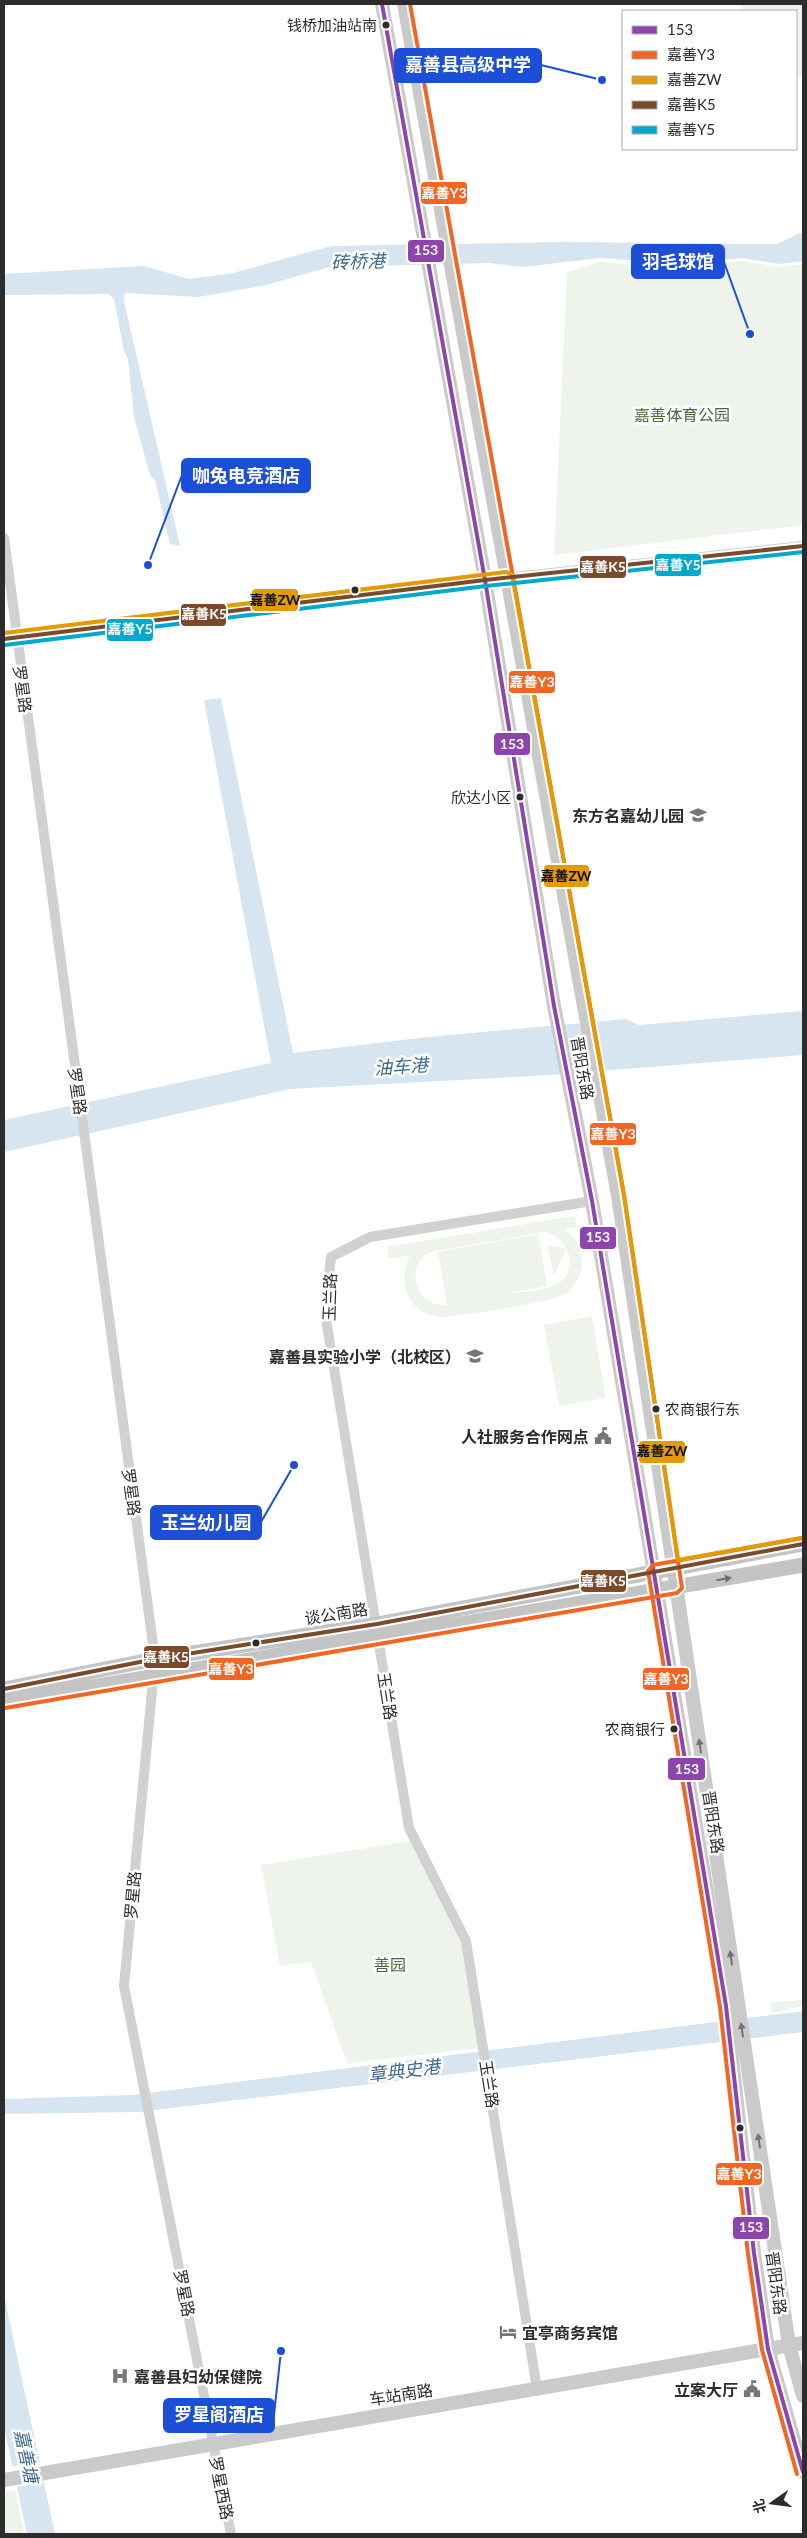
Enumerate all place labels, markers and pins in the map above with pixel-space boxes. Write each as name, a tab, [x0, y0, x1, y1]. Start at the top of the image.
place label: 钱桥加油站南	[287, 16, 377, 34]
marker: 钱桥加油站南	[381, 20, 391, 30]
callout: 嘉善县高级中学	[395, 49, 541, 82]
callout: 羽毛球馆	[632, 245, 724, 278]
callout: 咖兔电竞酒店	[182, 459, 310, 492]
unlabelled marker	[350, 585, 360, 595]
place label: 欣达小区	[451, 788, 511, 806]
marker: 欣达小区	[515, 792, 525, 802]
school or university icon: 东方名嘉幼儿园	[688, 805, 708, 825]
place label: 东方名嘉幼儿园	[572, 806, 684, 825]
school or university icon: 嘉善县实验小学（北校区）	[465, 1346, 485, 1366]
place label: 嘉善县实验小学（北校区）	[269, 1347, 461, 1366]
place label: 农商银行东	[665, 1400, 740, 1418]
marker: 农商银行东	[651, 1404, 661, 1414]
public building icon: 人社服务合作网点	[593, 1426, 613, 1446]
place label: 人社服务合作网点	[461, 1427, 589, 1446]
callout: 玉兰幼儿园	[151, 1506, 261, 1539]
unlabelled marker	[251, 1638, 261, 1648]
place label: 农商银行	[605, 1720, 665, 1738]
marker: 农商银行	[669, 1724, 679, 1734]
unlabelled marker	[735, 2123, 745, 2133]
hotel icon: 宜亭商务宾馆	[498, 2322, 518, 2342]
place label: 宜亭商务宾馆	[522, 2323, 618, 2342]
hospital icon: 嘉善县妇幼保健院	[110, 2366, 130, 2386]
place label: 嘉善县妇幼保健院	[134, 2367, 262, 2386]
public building icon: 立案大厅	[742, 2379, 762, 2399]
place label: 立案大厅	[674, 2380, 738, 2399]
callout: 罗星阁酒店	[164, 2399, 274, 2432]

